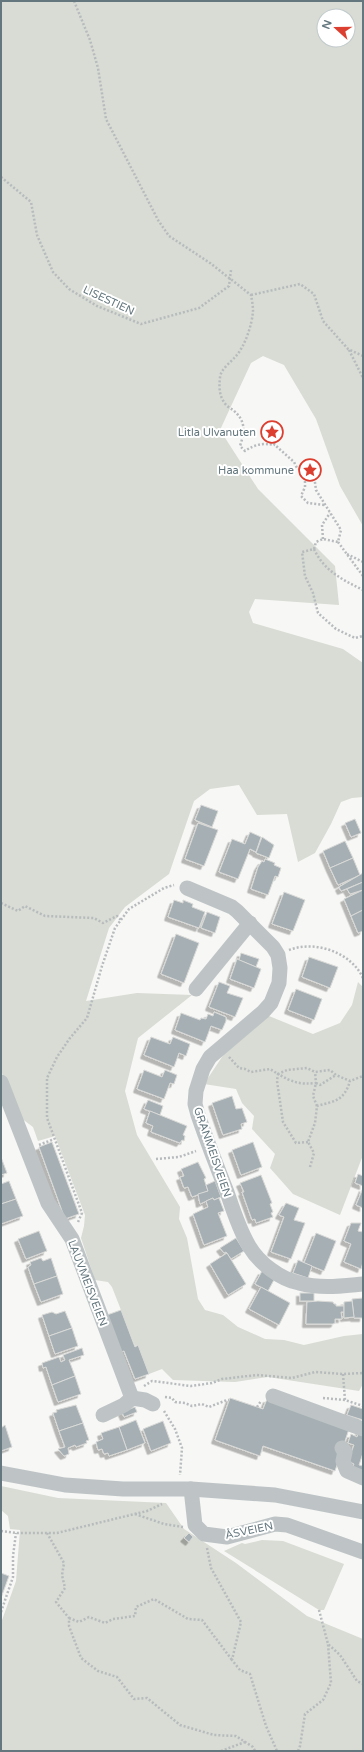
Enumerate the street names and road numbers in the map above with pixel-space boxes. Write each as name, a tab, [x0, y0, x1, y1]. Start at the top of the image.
street label: LISESTIEN	[81, 283, 137, 318]
street label: GRANMEISVEIEN	[191, 1105, 234, 1199]
street label: LAUVMEISVEIEN	[65, 1238, 110, 1328]
street label: ÅSVEIEN	[224, 1518, 274, 1542]

